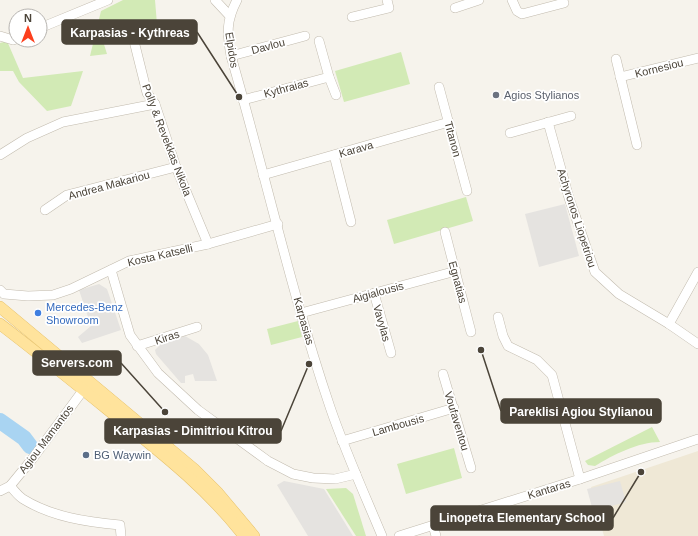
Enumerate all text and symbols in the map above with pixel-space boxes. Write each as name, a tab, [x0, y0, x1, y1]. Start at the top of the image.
north arrow	[8, 8, 48, 48]
text: N	[24, 12, 32, 24]
callout: Karpasias - Kythreas	[62, 20, 197, 44]
text: Karpasias - Kythreas	[70, 26, 190, 40]
street label: Elpidos	[223, 31, 241, 69]
street label: Davlou	[250, 36, 286, 56]
street label: Kornesiou	[634, 56, 684, 80]
street label: Kythraias	[262, 76, 310, 100]
street label: Polly & Revekkas Nikola	[140, 82, 194, 199]
place label: Agios Stylianos	[504, 89, 580, 101]
marker: Agios Stylianos	[491, 90, 501, 100]
street label: Titanon	[443, 120, 463, 158]
street label: Karava	[338, 138, 375, 160]
street label: Achyronos Liopetriou	[555, 167, 599, 269]
street label: Andrea Makariou	[67, 168, 151, 202]
street label: Kosta Katselli	[126, 242, 194, 268]
street label: Egnatias	[447, 260, 469, 305]
street label: Aigialousis	[351, 279, 405, 305]
street label: Karpasias	[291, 296, 317, 347]
place label: Mercedes-Benz Showroom	[46, 301, 123, 326]
street label: Vavylas	[371, 303, 393, 343]
marker: Mercedes-Benz Showroom	[33, 308, 43, 318]
street label: Kiras	[153, 327, 181, 347]
callout: Servers.com	[33, 351, 121, 375]
text: Servers.com	[41, 356, 113, 370]
street label: Voufaventou	[442, 390, 472, 452]
callout: Pareklisi Agiou Stylianou	[501, 399, 661, 423]
street label: Agiou Mamantos	[16, 402, 76, 476]
text: Pareklisi Agiou Stylianou	[509, 405, 653, 419]
street label: Lambousis	[371, 412, 426, 438]
callout: Karpasias - Dimitriou Kitrou	[105, 419, 281, 443]
text: Karpasias - Dimitriou Kitrou	[113, 424, 273, 438]
place label: BG Waywin	[94, 449, 151, 461]
marker: BG Waywin	[81, 450, 91, 460]
street label: Kantaras	[526, 477, 572, 501]
callout: Linopetra Elementary School	[431, 506, 613, 530]
text: Linopetra Elementary School	[439, 511, 605, 525]

